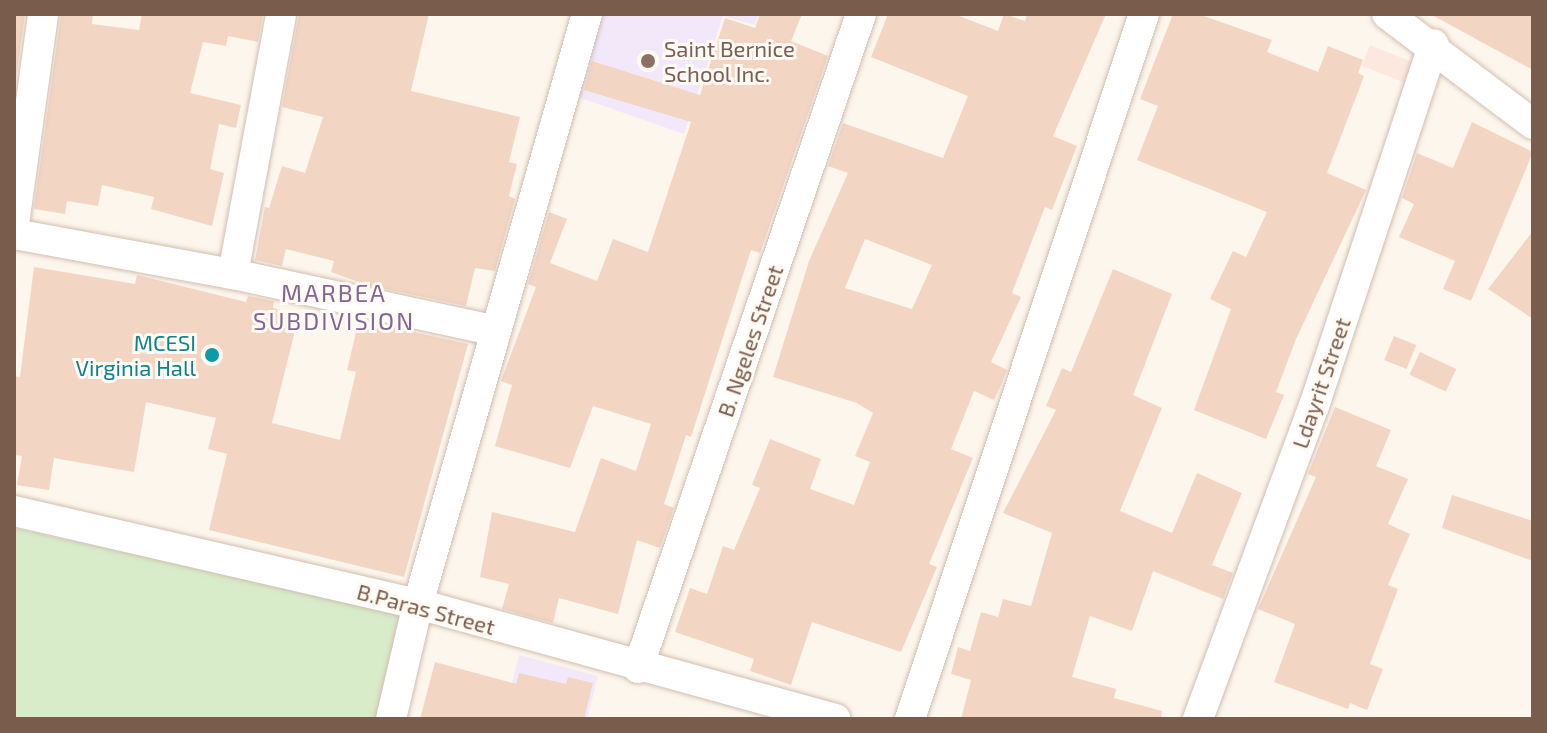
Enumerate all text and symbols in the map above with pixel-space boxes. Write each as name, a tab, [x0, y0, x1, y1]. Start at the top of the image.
place label: Saint Bernice School Inc.	[664, 35, 795, 86]
marker: Saint Bernice School Inc.	[639, 52, 657, 70]
street label: B. Ngeles Street	[712, 262, 788, 420]
district label: MARBEA SUBDIVISION	[253, 279, 415, 335]
street label: Ldayrit Street	[1286, 314, 1356, 452]
place label: MCESI Virginia Hall	[76, 329, 196, 380]
marker: MCESI Virginia Hall	[203, 346, 221, 364]
street label: B.Paras Street	[354, 578, 498, 640]

